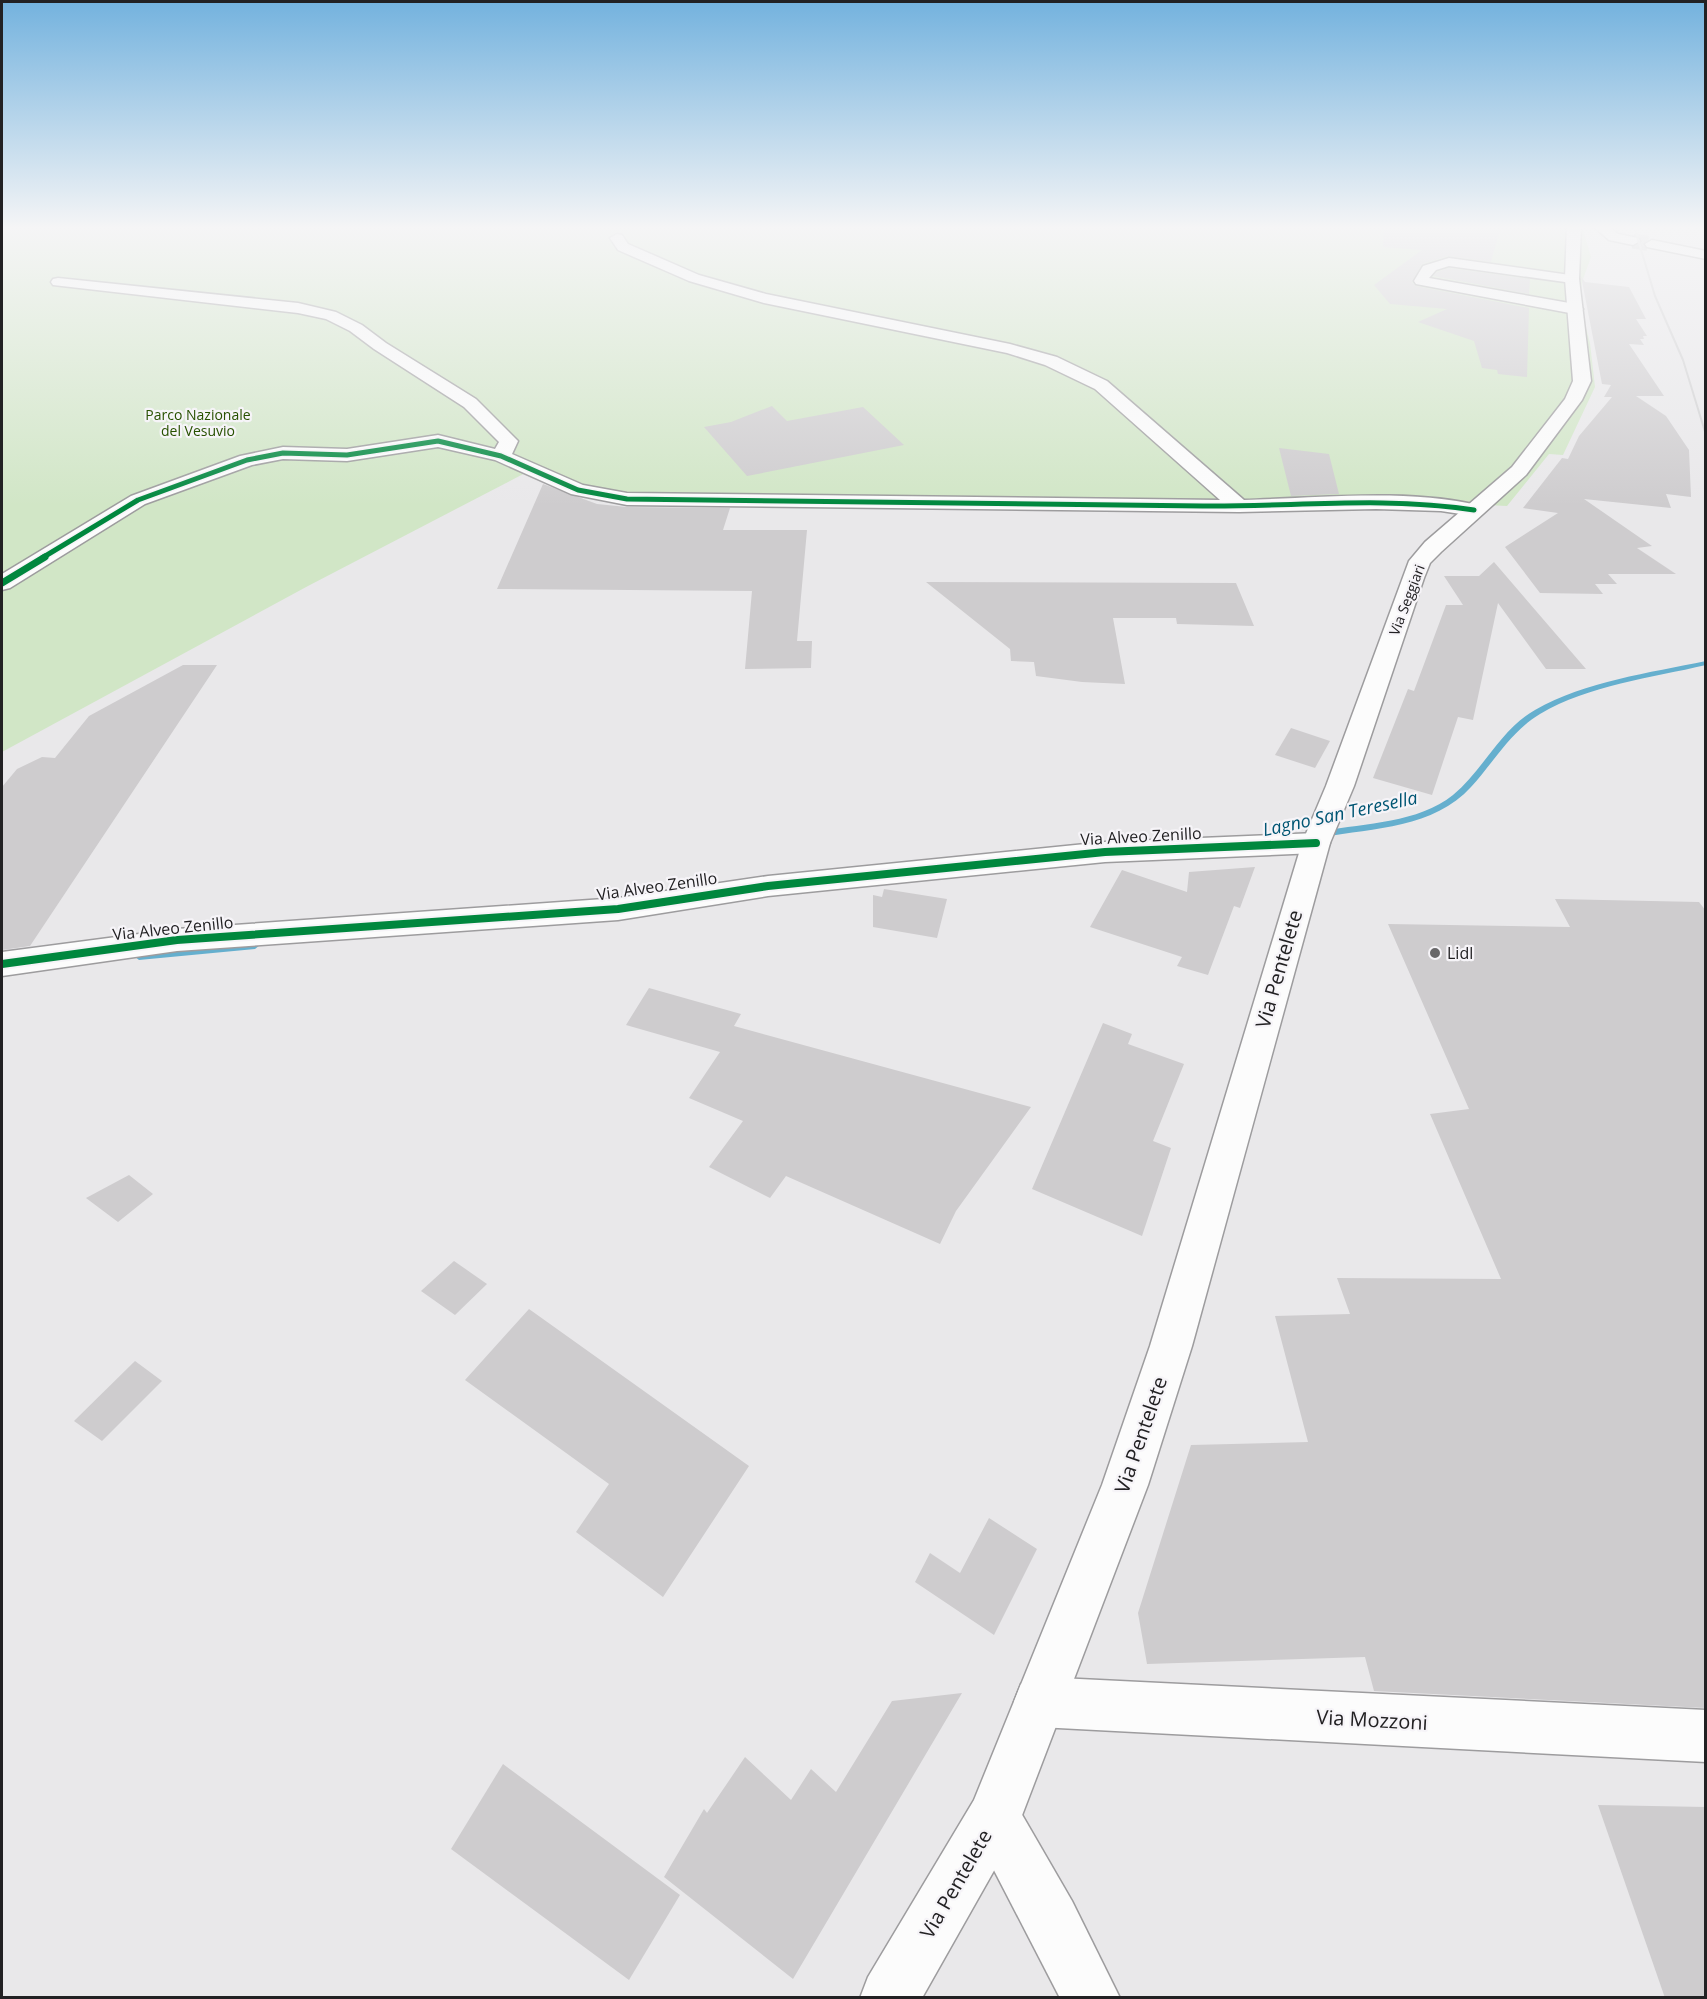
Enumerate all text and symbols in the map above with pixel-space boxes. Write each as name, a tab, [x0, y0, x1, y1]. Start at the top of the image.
park label: Parco Nazionale del Vesuvio	[145, 405, 251, 440]
street label: Via Seggiari	[1384, 562, 1429, 638]
water label: Lagno San Teresella	[1260, 785, 1419, 841]
street label: Via Alveo Zenillo	[1080, 822, 1202, 850]
street label: Via Alveo Zenillo	[595, 867, 719, 905]
street label: Via Pentelete	[1249, 907, 1308, 1031]
street label: Via Alveo Zenillo	[112, 911, 234, 945]
place label: Lidl	[1447, 942, 1473, 964]
marker: Lidl	[1428, 946, 1442, 960]
street label: Via Pentelete	[1108, 1373, 1173, 1497]
street label: Via Mozzoni	[1316, 1703, 1428, 1736]
street label: Via Pentelete	[913, 1824, 998, 1943]

